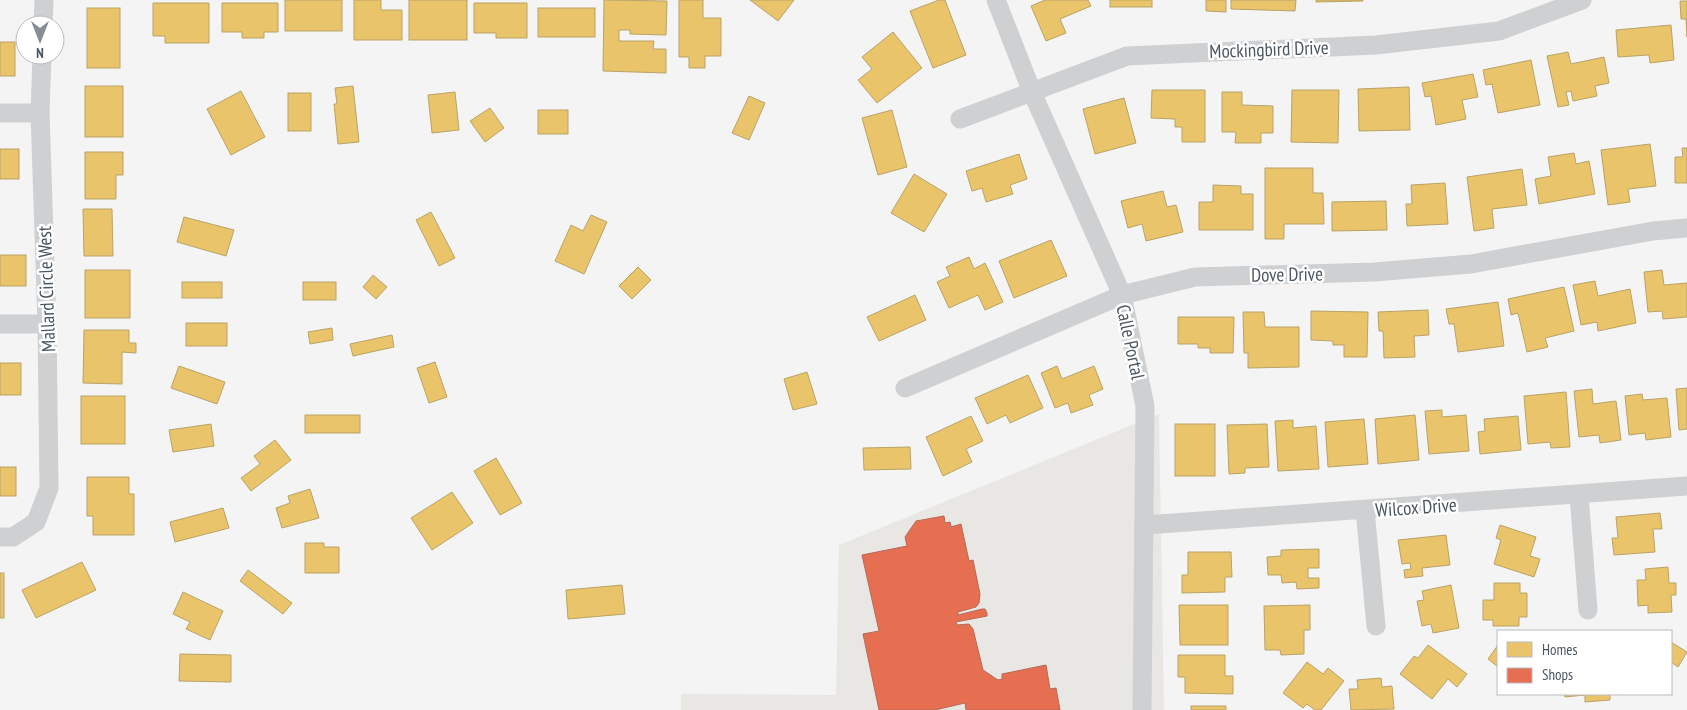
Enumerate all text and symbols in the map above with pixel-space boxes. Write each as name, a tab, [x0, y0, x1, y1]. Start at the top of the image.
north arrow	[15, 15, 65, 65]
street label: Mockingbird Drive	[1209, 35, 1329, 63]
text: N	[36, 44, 44, 62]
street label: Mallard Circle West	[32, 225, 60, 352]
street label: Dove Drive	[1251, 261, 1323, 287]
street label: Calle Portal	[1111, 302, 1151, 382]
street label: Wilcox Drive	[1374, 492, 1458, 522]
legend	[1497, 630, 1672, 695]
text: Homes	[1542, 640, 1578, 659]
text: Shops	[1542, 665, 1573, 684]

